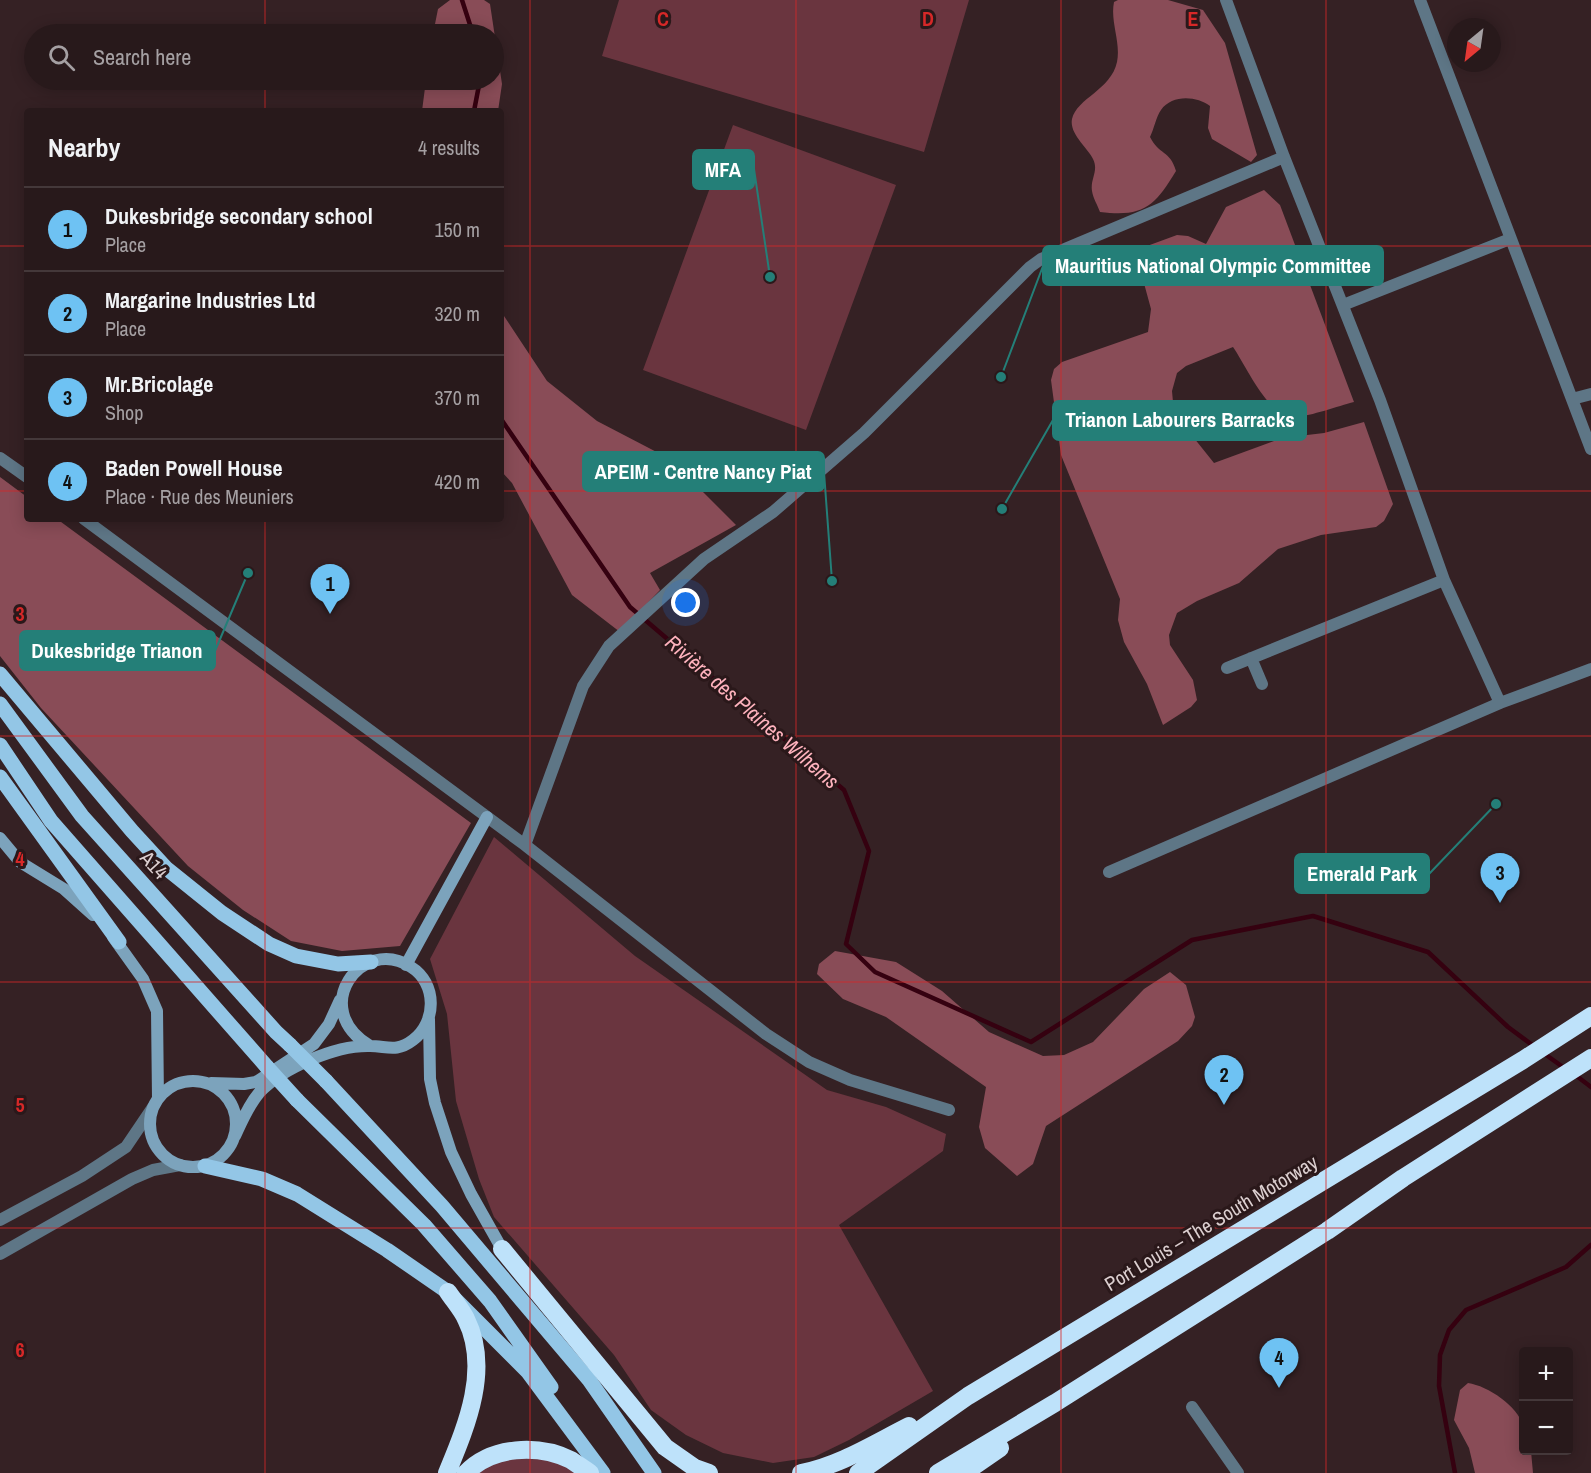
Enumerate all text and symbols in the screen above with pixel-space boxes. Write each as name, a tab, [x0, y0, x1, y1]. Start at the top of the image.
text: C	[657, 5, 669, 32]
text: D	[922, 5, 934, 32]
text: E	[1188, 5, 1199, 32]
north arrow	[1447, 18, 1501, 72]
search box	[24, 24, 504, 90]
icon: search	[45, 41, 78, 74]
text: Search here	[93, 42, 191, 72]
text: Nearby	[48, 130, 120, 165]
text: 4 results	[418, 134, 480, 161]
callout: MFA	[693, 150, 754, 189]
text: MFA	[705, 155, 742, 184]
text: Dukesbridge secondary school	[105, 201, 373, 231]
text: 1	[63, 216, 72, 243]
text: 150 m	[434, 216, 480, 243]
text: Place	[105, 231, 146, 258]
callout: Mauritius National Olympic Committee	[1043, 246, 1383, 285]
text: Mauritius National Olympic Committee	[1055, 251, 1371, 280]
text: Margarine Industries Ltd	[105, 285, 316, 315]
text: 2	[63, 300, 72, 327]
text: 320 m	[434, 300, 480, 327]
text: Place	[105, 315, 146, 342]
text: Mr.Bricolage	[105, 369, 213, 399]
text: 3	[63, 384, 72, 411]
text: 370 m	[434, 384, 480, 411]
text: Shop	[105, 399, 143, 426]
callout: Trianon Labourers Barracks	[1053, 401, 1306, 440]
text: Trianon Labourers Barracks	[1065, 405, 1295, 434]
callout: APEIM - Centre Nancy Piat	[583, 452, 824, 491]
text: Baden Powell House	[105, 453, 282, 483]
text: APEIM - Centre Nancy Piat	[594, 457, 812, 486]
text: 4	[63, 468, 72, 495]
text: 420 m	[434, 468, 480, 495]
text: Place · Rue des Meuniers	[105, 483, 294, 510]
pin: 1	[310, 564, 350, 614]
your location	[671, 588, 700, 617]
text: 3	[15, 600, 25, 627]
water label: Rivière des Plaines Wilhems	[659, 628, 846, 796]
callout: Dukesbridge Trianon	[20, 631, 215, 670]
text: Dukesbridge Trianon	[31, 636, 203, 665]
street label: A14	[134, 844, 174, 885]
text: 4	[15, 845, 25, 872]
callout: Emerald Park	[1295, 854, 1429, 893]
pin: 3	[1480, 854, 1520, 903]
text: Emerald Park	[1307, 859, 1417, 888]
pin: 2	[1204, 1056, 1244, 1105]
text: 5	[15, 1091, 25, 1118]
street label: Port Louis – The South Motorway	[1099, 1148, 1323, 1297]
text: 6	[15, 1336, 25, 1363]
pin: 4	[1260, 1338, 1298, 1388]
map controls	[1519, 1347, 1573, 1455]
button: +	[1519, 1347, 1573, 1401]
button: −	[1519, 1401, 1573, 1455]

